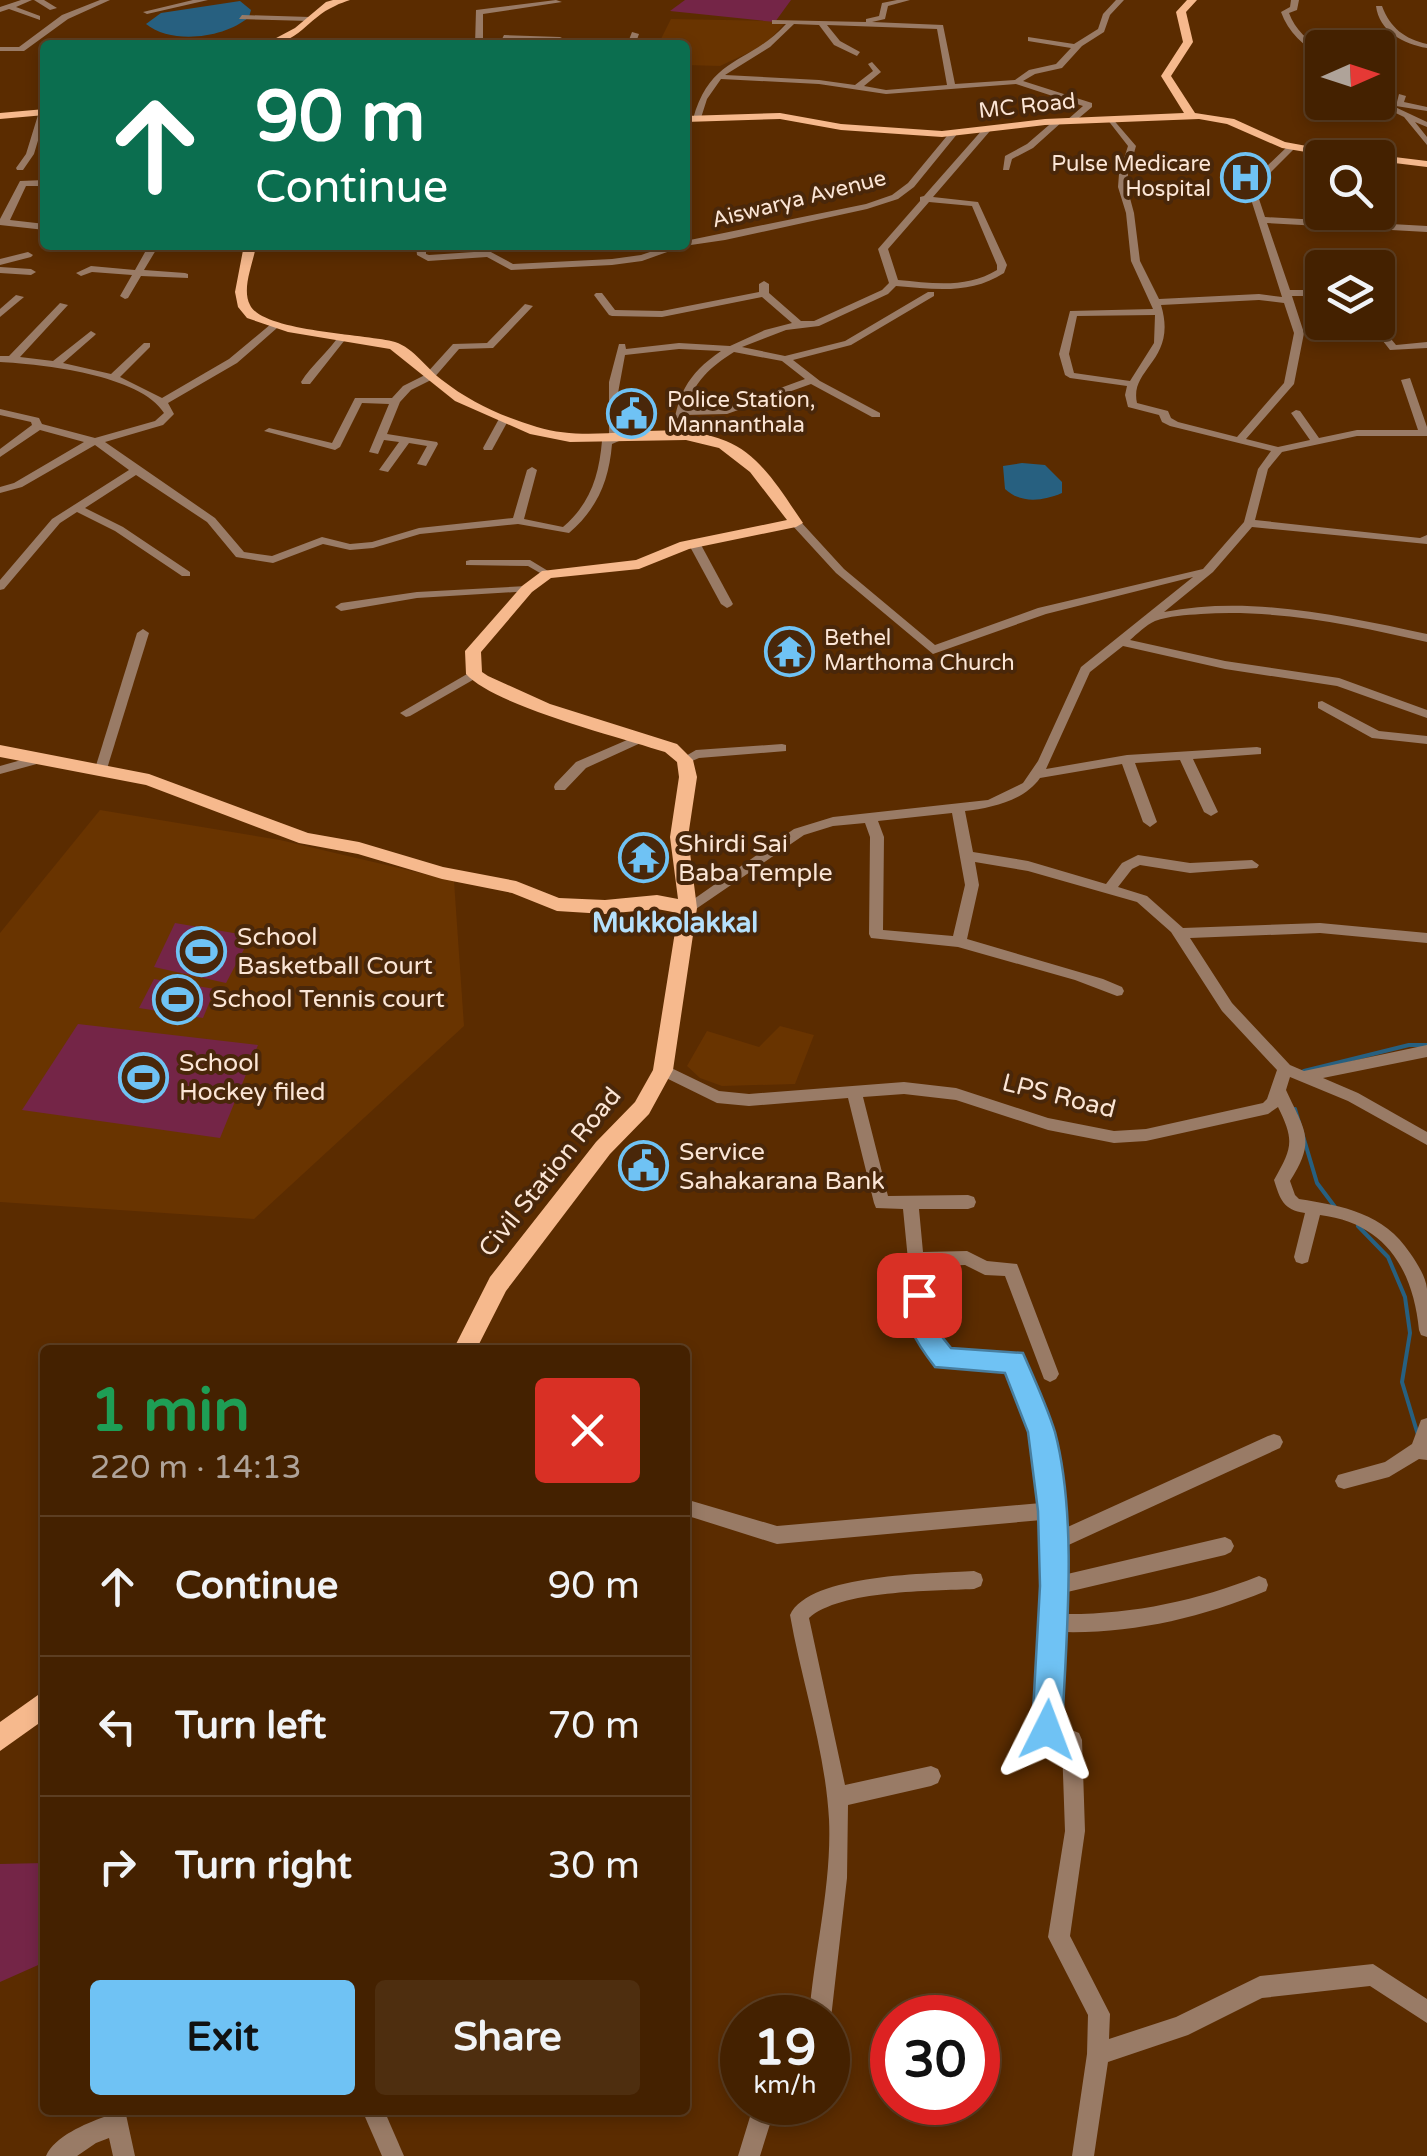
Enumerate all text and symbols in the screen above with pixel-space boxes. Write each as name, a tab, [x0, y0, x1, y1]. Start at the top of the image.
north arrow	[1305, 30, 1395, 120]
map controls	[1305, 30, 1395, 340]
text: 90 m	[255, 76, 425, 160]
icon: ahead	[90, 80, 220, 210]
street label: MC Road	[977, 88, 1077, 124]
button: search	[1305, 140, 1395, 230]
place label: Pulse Medicare Hospital	[1051, 151, 1211, 202]
hospital icon: Pulse Medicare Hospital	[1220, 151, 1272, 203]
text: Continue	[255, 161, 448, 215]
street label: Aiswarya Avenue	[709, 165, 889, 233]
button: layers	[1305, 250, 1395, 340]
public building icon: Police Station, Mannanthala	[606, 387, 658, 439]
place label: Police Station, Mannanthala	[667, 387, 816, 438]
temple icon: Bethel Marthoma Church	[763, 625, 815, 677]
place label: Bethel Marthoma Church	[824, 625, 1015, 676]
place label: Shirdi Sai Baba Temple	[678, 829, 833, 888]
temple icon: Shirdi Sai Baba Temple	[617, 832, 669, 884]
district label: Mukkolakkal	[592, 906, 758, 940]
place label: School Basketball Court	[237, 922, 433, 981]
sports icon: School Basketball Court	[176, 925, 228, 977]
sports icon: School Tennis court	[151, 973, 203, 1025]
place label: School Tennis court	[212, 984, 445, 1014]
place label: School Hockey filed	[179, 1048, 325, 1107]
sports icon: School Hockey filed	[118, 1051, 170, 1103]
street label: LPS Road	[999, 1067, 1119, 1125]
street label: Civil Station Road	[472, 1081, 628, 1263]
place label: Service Sahakarana Bank	[679, 1137, 885, 1196]
public building icon: Service Sahakarana Bank	[618, 1140, 670, 1192]
pin	[877, 1253, 962, 1338]
icon: arrive	[892, 1268, 947, 1323]
text: 1 min	[90, 1375, 250, 1447]
button: close	[535, 1378, 640, 1483]
text: 220 m · 14:13	[90, 1449, 302, 1487]
icon: ahead	[90, 1559, 145, 1614]
text: Continue	[175, 1563, 338, 1609]
text: 90 m	[548, 1563, 640, 1609]
position arrow	[995, 1678, 1099, 1782]
icon: left	[90, 1699, 145, 1754]
text: Turn left	[175, 1703, 326, 1749]
text: 70 m	[548, 1703, 640, 1749]
icon: right	[90, 1839, 145, 1894]
text: Turn right	[175, 1843, 352, 1889]
text: 30 m	[548, 1843, 640, 1889]
button: Exit	[90, 1980, 355, 2095]
button: Share	[375, 1980, 640, 2095]
speed limit sign: 30	[870, 1995, 1000, 2125]
text: 19	[754, 2018, 816, 2078]
text: km/h	[754, 2070, 816, 2100]

